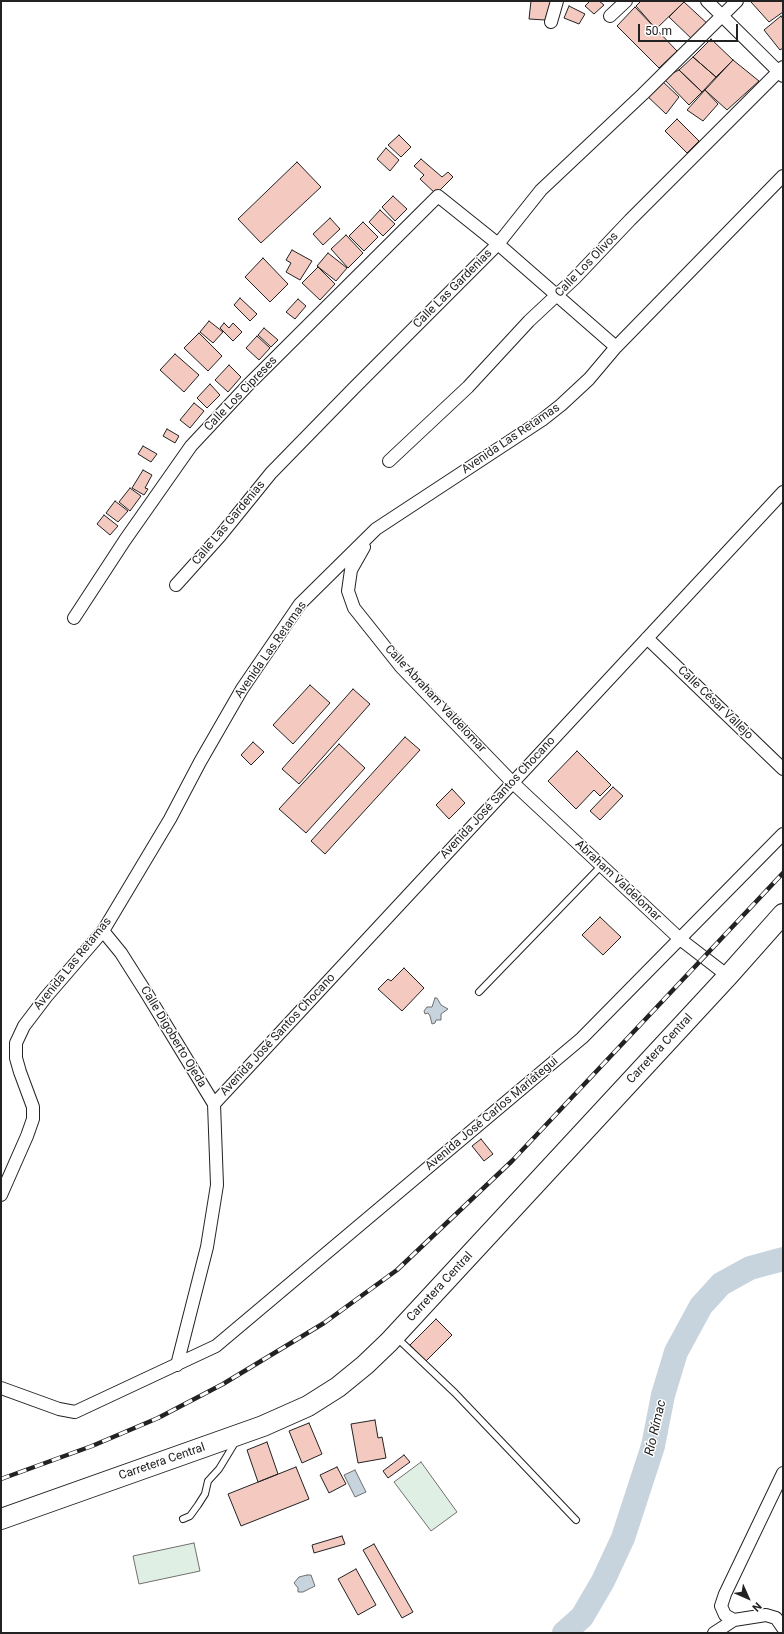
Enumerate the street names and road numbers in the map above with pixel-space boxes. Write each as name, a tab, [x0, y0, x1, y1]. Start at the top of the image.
street label: Calle Los Olivos	[552, 229, 622, 301]
street label: Calle Las Gardenias	[411, 247, 495, 331]
street label: Calle Los Cipreses	[202, 354, 280, 434]
street label: Avenida Las Retamas	[459, 401, 563, 477]
street label: Calle Las Gardenias	[190, 478, 268, 568]
street label: Avenida Las Retamas	[232, 599, 310, 701]
street label: Calle Abraham Valdelomar	[381, 642, 489, 756]
street label: Calle César Vallejo	[674, 663, 756, 743]
street label: Avenida José Santos Chocano	[437, 734, 559, 862]
street label: Abraham Valdelomar	[572, 837, 664, 925]
street label: Avenida Las Retamas	[31, 915, 115, 1013]
street label: Avenida José Santos Chocano	[217, 971, 339, 1099]
street label: Calle Digoberto Ojeda	[137, 984, 209, 1090]
street label: Carretera Central	[624, 1011, 696, 1087]
street label: Avenida José Carlos Mariátegui	[423, 1054, 561, 1174]
street label: Carretera Central	[404, 1249, 476, 1325]
street label: Carretera Central	[117, 1440, 207, 1484]

